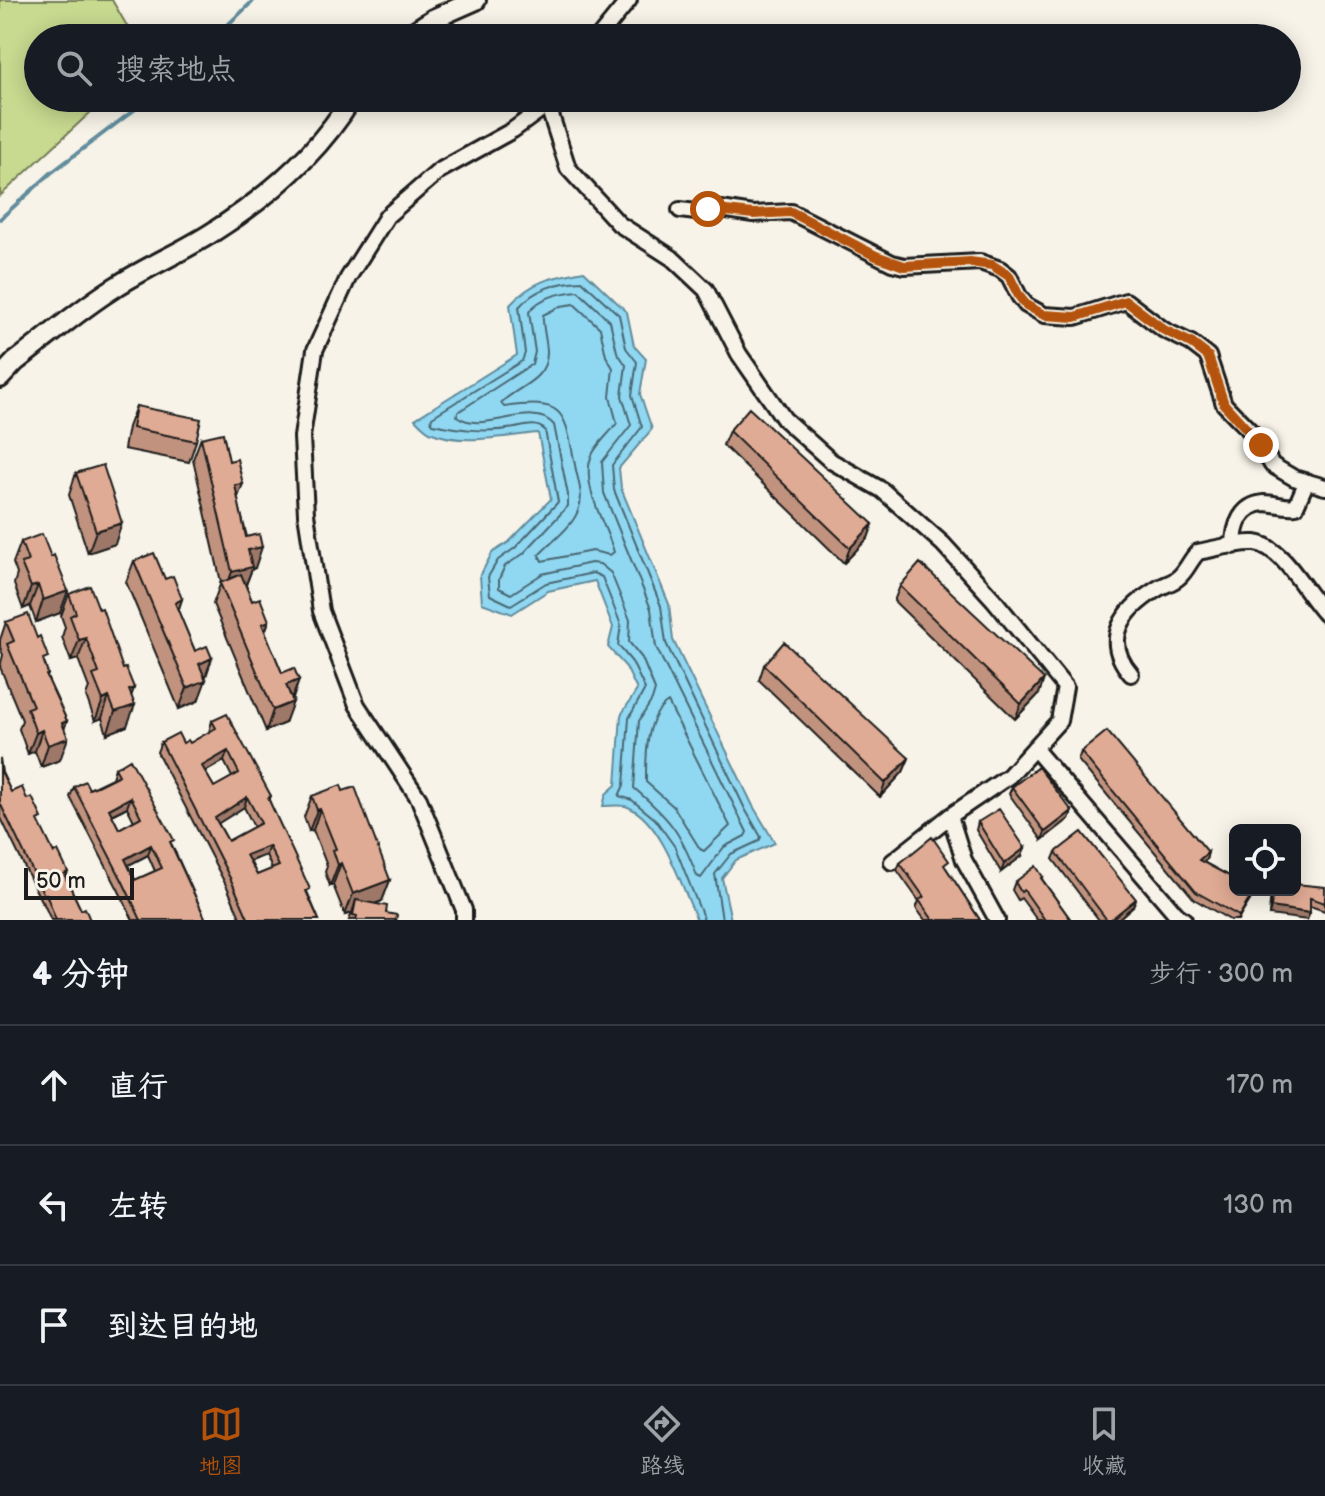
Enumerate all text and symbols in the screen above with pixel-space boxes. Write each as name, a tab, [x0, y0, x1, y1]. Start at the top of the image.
search box	[24, 24, 1301, 112]
icon: search	[52, 46, 96, 90]
text: 搜索地点	[116, 52, 236, 88]
route start	[690, 191, 726, 227]
route end	[1243, 427, 1279, 463]
map controls	[1229, 824, 1301, 896]
button: locate	[1229, 824, 1301, 896]
scale bar	[24, 864, 134, 900]
text: 50 m	[36, 868, 86, 895]
text: 4 分钟	[32, 954, 129, 995]
text: 步行 · 300 m	[1149, 959, 1293, 990]
icon: ahead	[32, 1063, 76, 1107]
text: 直行	[108, 1069, 168, 1105]
text: 170 m	[1226, 1070, 1293, 1101]
icon: left	[32, 1183, 76, 1227]
text: 左转	[108, 1189, 168, 1225]
text: 130 m	[1223, 1190, 1293, 1221]
icon: arrive	[32, 1303, 76, 1347]
text: 到达目的地	[108, 1309, 258, 1345]
tab: 地图	[199, 1402, 243, 1480]
tab: 路线	[640, 1402, 684, 1480]
tab: 收藏	[1082, 1402, 1126, 1480]

